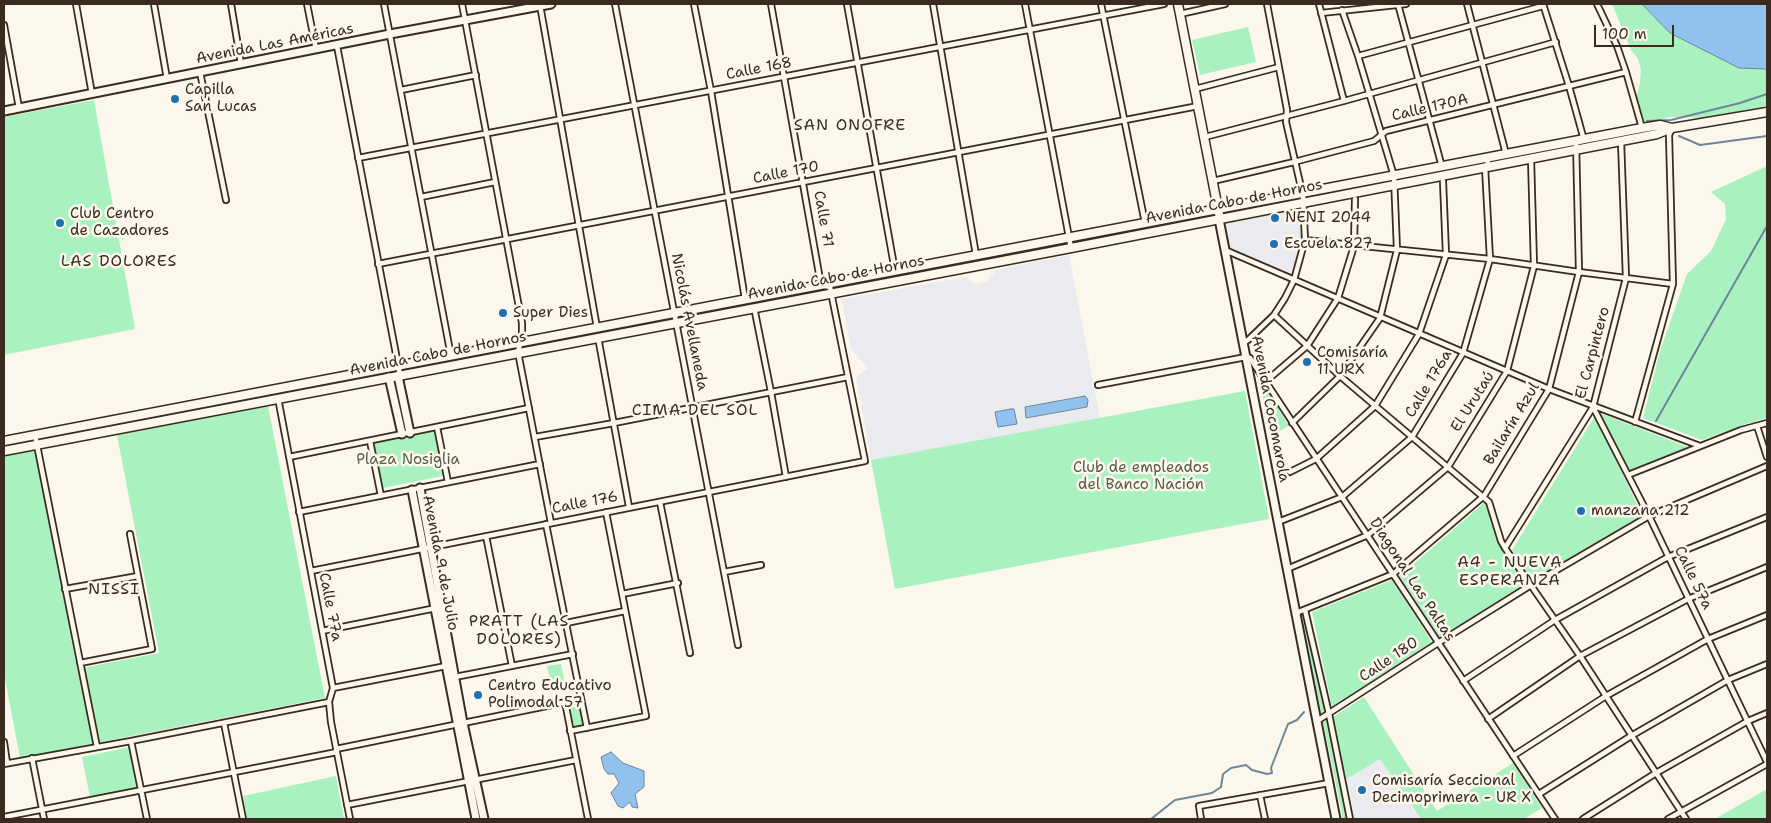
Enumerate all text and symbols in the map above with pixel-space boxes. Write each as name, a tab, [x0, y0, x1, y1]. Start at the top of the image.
scale bar	[1596, 15, 1676, 47]
street label: Avenida Las Américas	[195, 20, 355, 68]
text: 100 m	[1602, 24, 1647, 44]
street label: Calle 168	[724, 54, 794, 84]
place label: Capilla San Lucas	[185, 81, 257, 116]
street label: Calle 170A	[1390, 90, 1470, 126]
marker: Capilla San Lucas	[169, 93, 181, 105]
district label: SAN ONOFRE	[793, 116, 907, 136]
street label: Calle 170	[751, 158, 821, 188]
street label: Avenida Cabo de Hornos	[1144, 176, 1324, 228]
street label: Calle 71	[809, 190, 837, 248]
place label: Club Centro de Cazadores	[70, 205, 169, 240]
place label: NENI 2044	[1285, 209, 1371, 227]
marker: NENI 2044	[1269, 212, 1281, 224]
marker: Club Centro de Cazadores	[54, 217, 66, 229]
place label: Escuela 827	[1284, 235, 1373, 253]
marker: Escuela 827	[1268, 238, 1280, 250]
district label: LAS DOLORES	[59, 252, 179, 272]
street label: Nicolás Avellaneda	[667, 252, 711, 392]
street label: Avenida Cabo de Hornos	[746, 252, 926, 304]
place label: Super Dies	[513, 304, 588, 322]
street label: El Carpintero	[1572, 305, 1614, 401]
marker: Super Dies	[497, 307, 509, 319]
street label: Avenida Cabo de Hornos	[348, 328, 528, 380]
street label: Avenida Cocomarola	[1247, 334, 1293, 484]
place label: Comisaría 11 URX	[1317, 344, 1388, 379]
street label: Calle 176a	[1402, 347, 1456, 421]
marker: Comisaría 11 URX	[1301, 356, 1313, 368]
street label: El Urutaú	[1447, 368, 1499, 436]
street label: Bailarín Azul	[1480, 380, 1544, 468]
district label: CIMA DEL SOL	[630, 401, 760, 421]
park label: Plaza Nosiglia	[356, 451, 460, 469]
park label: Club de empleados del Banco Nación	[1073, 459, 1209, 494]
street label: Calle 176	[551, 488, 619, 518]
street label: Avenida 9 de Julio	[418, 494, 462, 632]
place label: manzana 212	[1591, 502, 1689, 520]
marker: manzana 212	[1575, 505, 1587, 517]
street label: Diagonal Las Paltas	[1365, 515, 1459, 645]
street label: Calle 57a	[1670, 543, 1716, 613]
district label: A4 - NUEVA ESPERANZA	[1456, 553, 1564, 591]
street label: Calle 77a	[315, 571, 345, 643]
district label: NISSI	[87, 580, 141, 600]
district label: PRATT (LAS DOLORES)	[467, 612, 571, 650]
street label: Calle 180	[1356, 634, 1422, 686]
place label: Centro Educativo Polimodal 57	[488, 677, 612, 712]
marker: Centro Educativo Polimodal 57	[472, 689, 484, 701]
place label: Comisaría Seccional Decimoprimera - UR X	[1372, 772, 1531, 807]
marker: Comisaría Seccional Decimoprimera - UR X	[1356, 784, 1368, 796]

